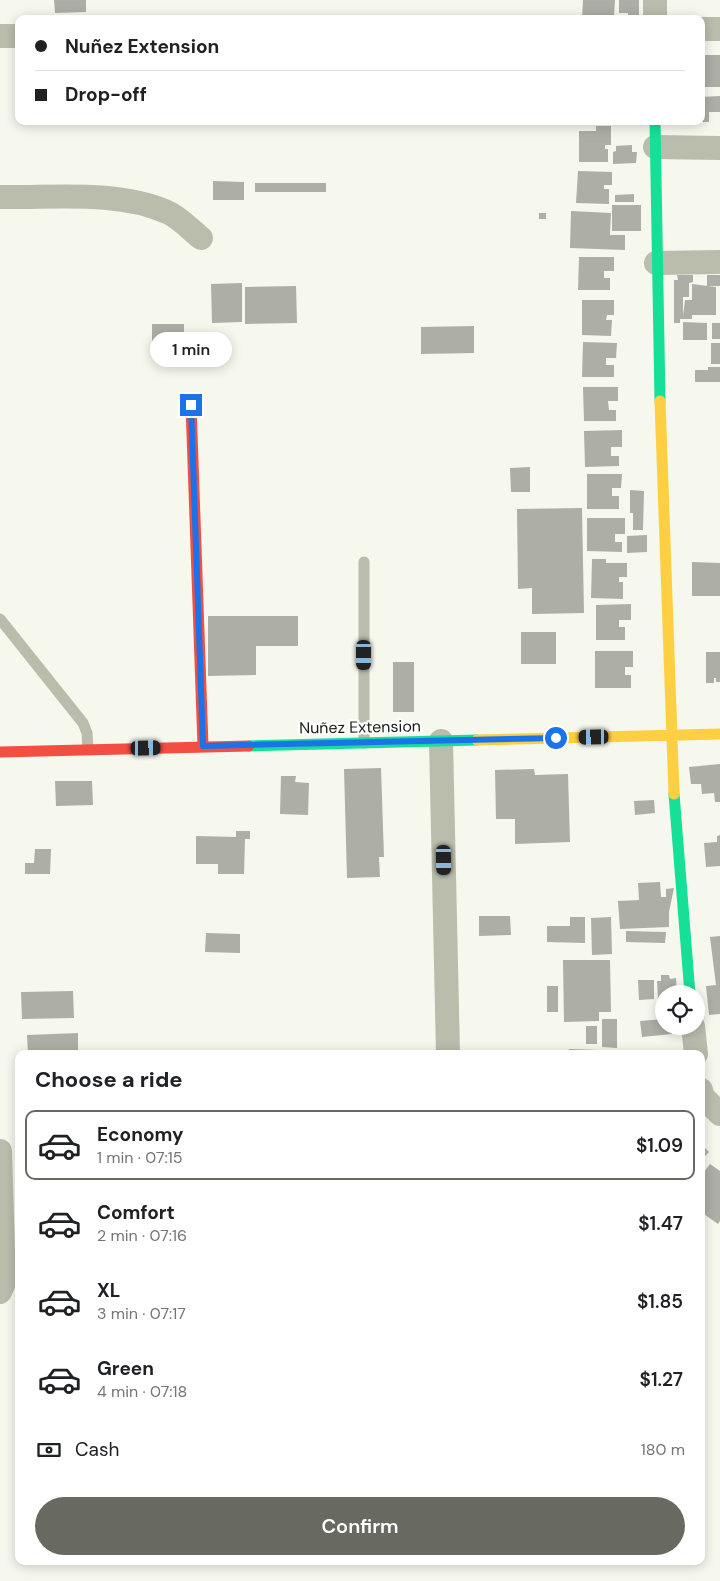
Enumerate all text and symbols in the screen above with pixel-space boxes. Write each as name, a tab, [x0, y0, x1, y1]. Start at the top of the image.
text: Nuñez Extension	[65, 34, 219, 59]
text: Drop-off	[65, 82, 147, 107]
callout: 1 min	[150, 332, 232, 368]
text: 1 min	[172, 339, 210, 360]
route end	[180, 394, 202, 416]
car	[356, 640, 371, 670]
street label: Nuñez Extension	[299, 715, 421, 739]
route start	[545, 727, 567, 749]
car	[578, 729, 609, 745]
car	[130, 740, 161, 756]
car	[436, 845, 451, 875]
map controls	[655, 985, 705, 1035]
button: locate	[655, 985, 705, 1035]
text: Choose a ride	[35, 1065, 183, 1094]
text: Economy	[97, 1122, 184, 1147]
icon: car	[37, 1123, 82, 1168]
text: $1.09	[636, 1133, 683, 1158]
text: 1 min · 07:15	[97, 1147, 182, 1168]
text: Comfort	[97, 1200, 175, 1225]
icon: car	[37, 1201, 82, 1246]
text: $1.47	[638, 1211, 683, 1236]
text: 2 min · 07:16	[97, 1225, 187, 1246]
text: XL	[97, 1278, 120, 1303]
icon: car	[37, 1279, 82, 1324]
text: $1.85	[637, 1289, 683, 1314]
text: 3 min · 07:17	[97, 1303, 186, 1324]
text: Green	[97, 1356, 154, 1381]
icon: car	[37, 1357, 82, 1402]
text: $1.27	[640, 1367, 683, 1392]
text: 4 min · 07:18	[97, 1381, 187, 1402]
icon: cash	[35, 1436, 63, 1464]
text: Cash	[75, 1437, 119, 1462]
text: 180 m	[641, 1439, 685, 1460]
button: Confirm	[35, 1497, 685, 1555]

